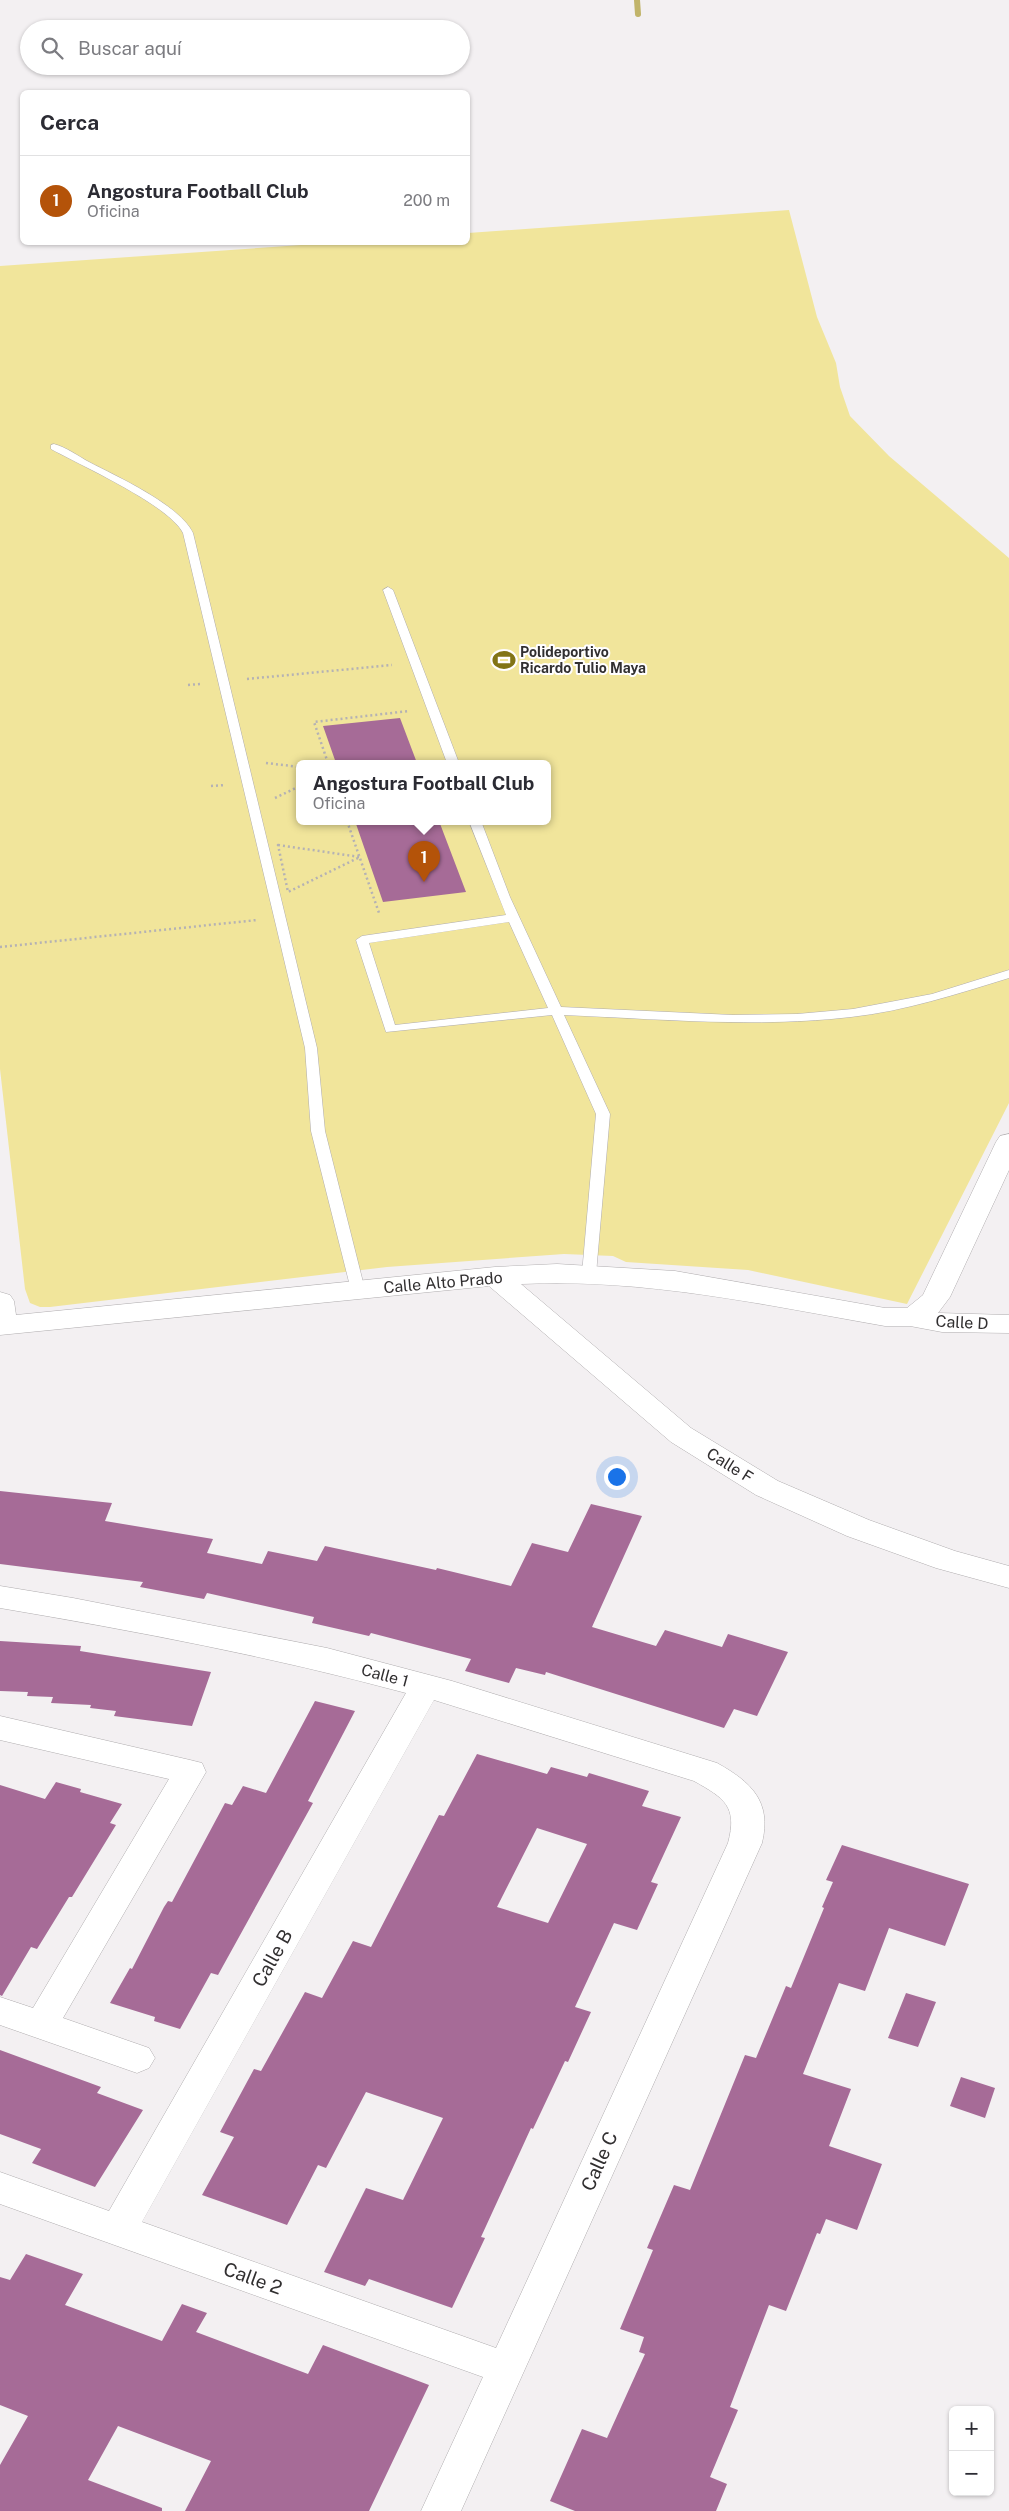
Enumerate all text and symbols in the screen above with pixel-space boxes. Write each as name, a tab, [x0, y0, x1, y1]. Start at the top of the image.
search box	[20, 20, 470, 75]
icon: search	[38, 34, 66, 62]
text: Buscar aquí	[78, 37, 182, 59]
text: Cerca	[40, 110, 99, 135]
text: Angostura Football Club	[87, 180, 309, 202]
text: 1	[53, 191, 59, 210]
text: 200 m	[403, 191, 450, 210]
text: Oficina	[87, 202, 140, 221]
place label: Polideportivo Ricardo Tulio Maya	[520, 644, 646, 676]
sports icon: Polideportivo Ricardo Tulio Maya	[491, 647, 517, 673]
popup	[296, 760, 551, 825]
text: Angostura Football Club	[313, 772, 534, 794]
text: Oficina	[313, 794, 365, 813]
pin: 1	[408, 841, 440, 882]
street label: Calle Alto Prado	[383, 1268, 503, 1297]
street label: Calle D	[935, 1312, 989, 1333]
street label: Calle F	[703, 1444, 756, 1487]
your location	[604, 1464, 630, 1490]
street label: Calle 1	[359, 1660, 411, 1691]
street label: Calle B	[247, 1925, 297, 1991]
street label: Calle C	[576, 2128, 622, 2194]
street label: Calle 2	[221, 2257, 285, 2299]
map controls	[949, 2406, 994, 2496]
button: +	[949, 2406, 994, 2451]
button: −	[949, 2451, 994, 2496]

